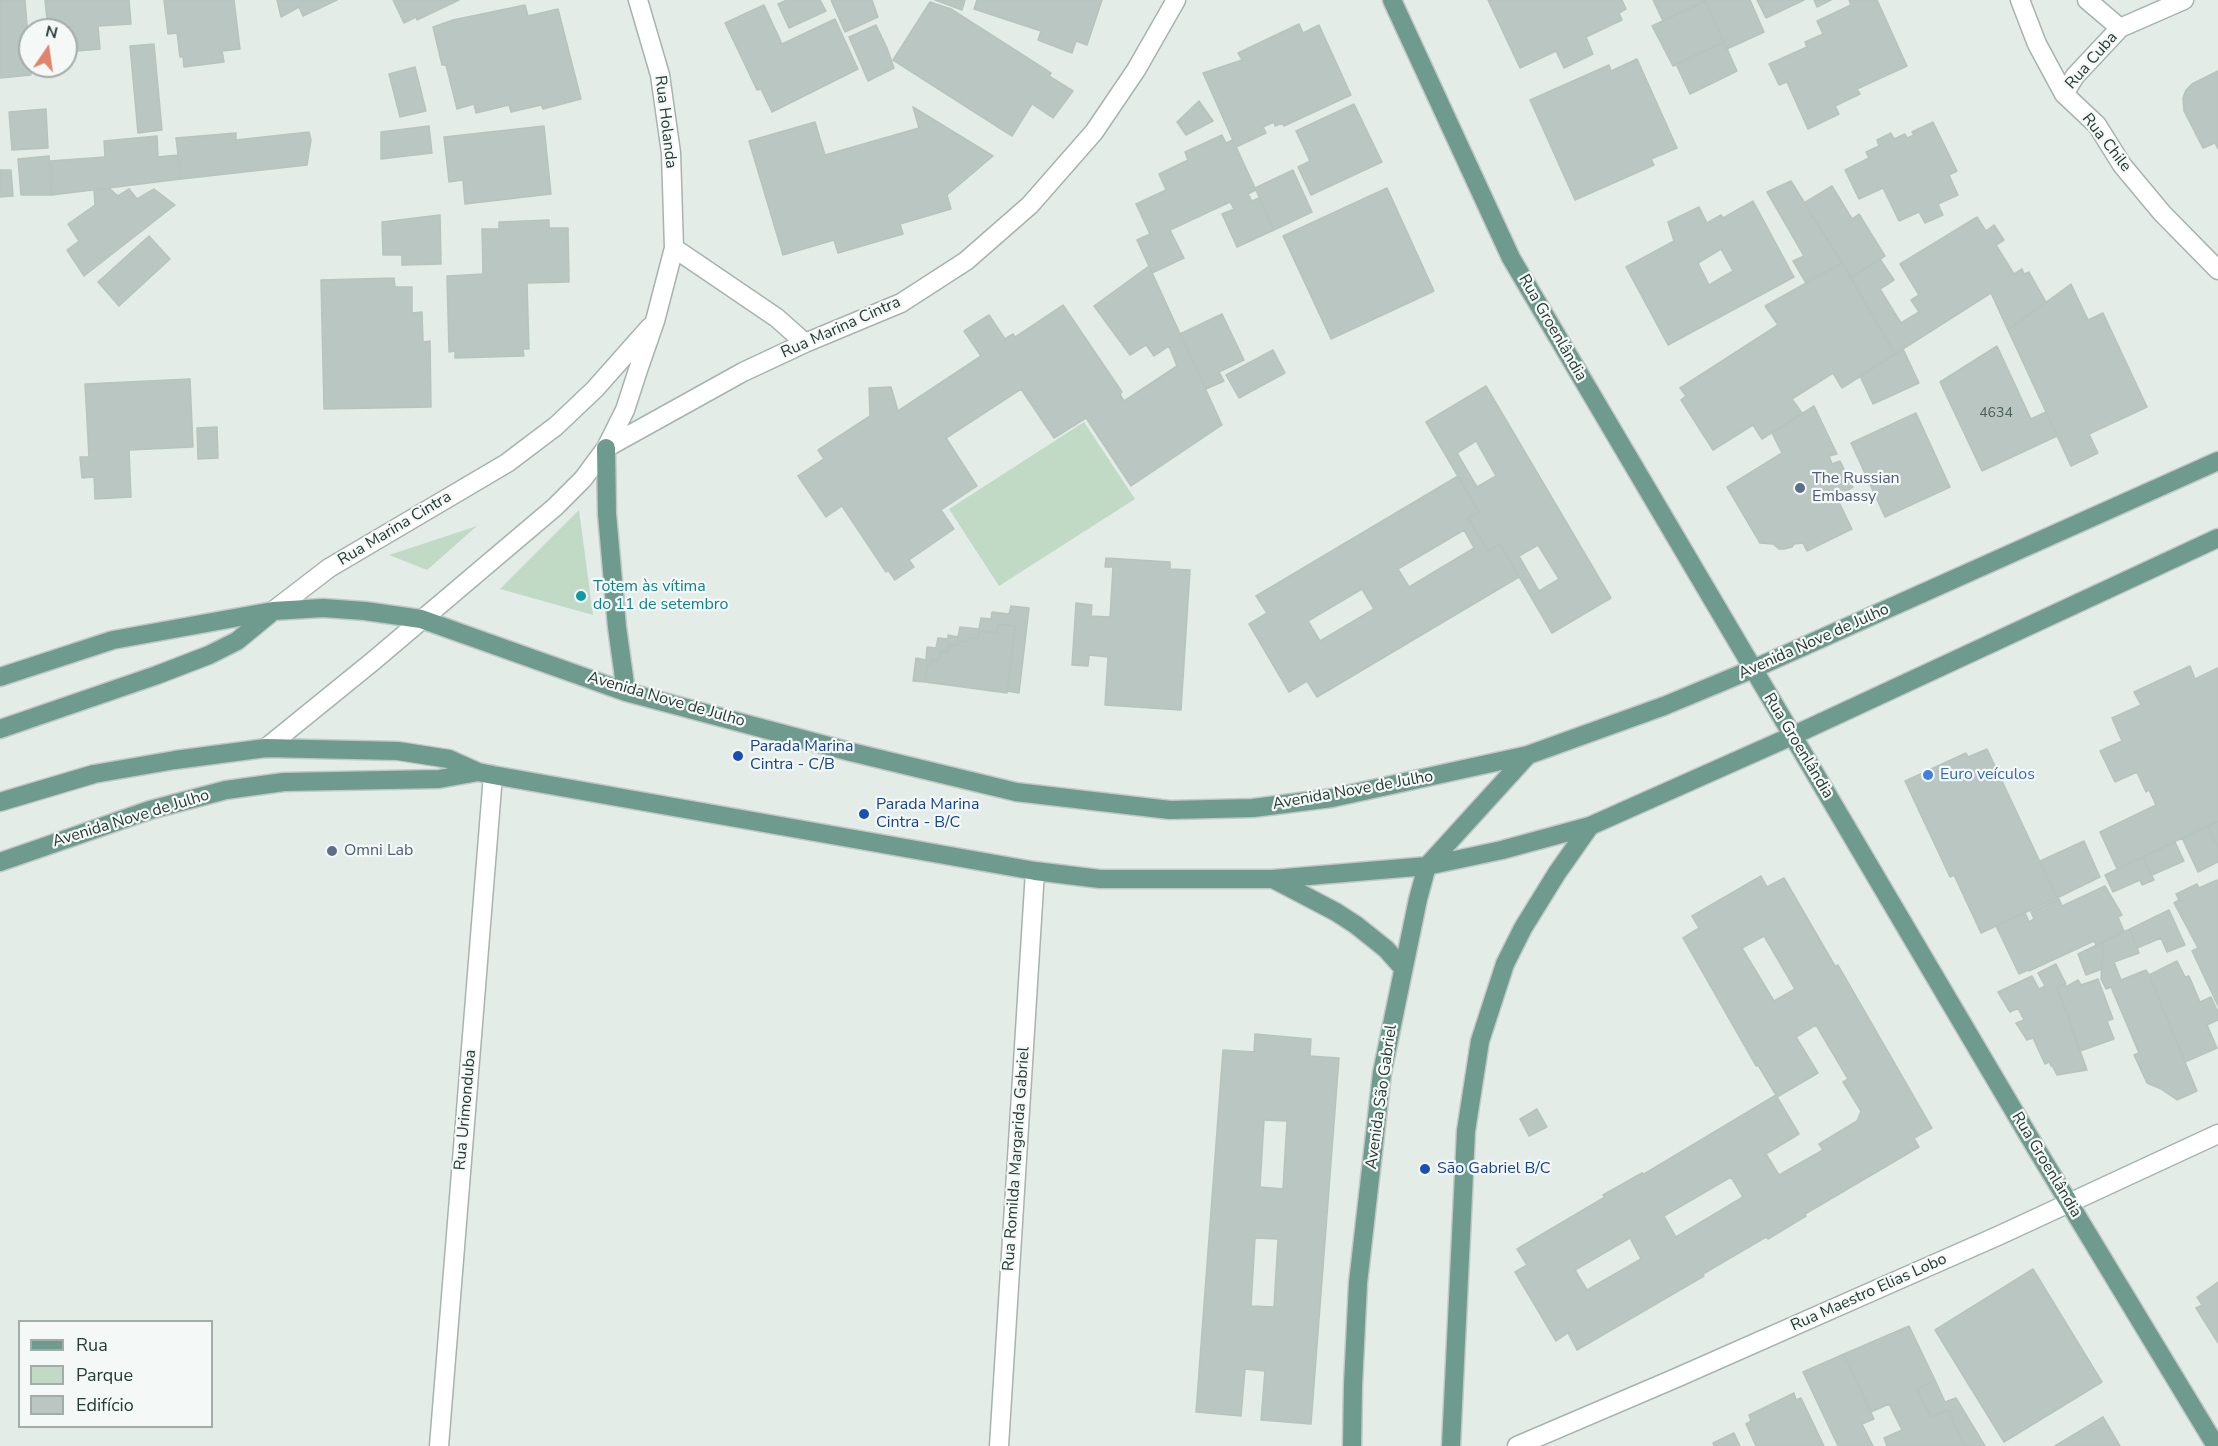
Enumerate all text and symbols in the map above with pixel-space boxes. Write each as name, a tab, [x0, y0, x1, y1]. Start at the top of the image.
north arrow	[18, 18, 78, 78]
text: N	[43, 20, 60, 44]
street label: Rua Cuba	[2062, 28, 2122, 94]
street label: Rua Holanda	[650, 74, 680, 170]
street label: Rua Chile	[2077, 110, 2135, 176]
street label: Rua Groenlândia	[1514, 271, 1590, 385]
street label: Rua Marina Cintra	[778, 293, 904, 363]
house number: 4634	[1979, 406, 2013, 422]
place label: The Russian Embassy	[1812, 469, 1900, 507]
marker: The Russian Embassy	[1793, 481, 1807, 495]
street label: Rua Marina Cintra	[335, 488, 455, 570]
place label: Totem às vítima do 11 de setembro	[593, 577, 728, 615]
marker: Totem às vítima do 11 de setembro	[574, 589, 588, 603]
street label: Avenida Nove de Julho	[1736, 600, 1892, 684]
street label: Avenida Nove de Julho	[585, 668, 747, 732]
street label: Rua Groenlândia	[1759, 690, 1837, 802]
place label: Parada Marina Cintra - C/B	[750, 737, 853, 775]
marker: Parada Marina Cintra - C/B	[731, 749, 745, 763]
place label: Euro veículos	[1940, 765, 2035, 785]
street label: Avenida Nove de Julho	[1271, 767, 1435, 815]
marker: Euro veículos	[1921, 768, 1935, 782]
street label: Avenida Nove de Julho	[50, 786, 212, 852]
place label: Parada Marina Cintra - B/C	[876, 795, 979, 833]
marker: Parada Marina Cintra - B/C	[857, 807, 871, 821]
place label: Omni Lab	[344, 841, 413, 861]
marker: Omni Lab	[325, 844, 339, 858]
street label: Avenida São Gabriel	[1362, 1023, 1402, 1171]
street label: Rua Romilda Margarida Gabriel	[1000, 1046, 1034, 1272]
street label: Rua Urimonduba	[451, 1049, 481, 1171]
street label: Rua Groenlândia	[2007, 1109, 2085, 1221]
place label: São Gabriel B/C	[1437, 1159, 1551, 1179]
marker: São Gabriel B/C	[1418, 1162, 1432, 1176]
street label: Rua Maestro Elias Lobo	[1788, 1250, 1950, 1336]
legend	[18, 1320, 213, 1428]
text: Rua	[76, 1333, 108, 1357]
text: Parque	[76, 1363, 133, 1387]
text: Edifício	[76, 1393, 134, 1417]

